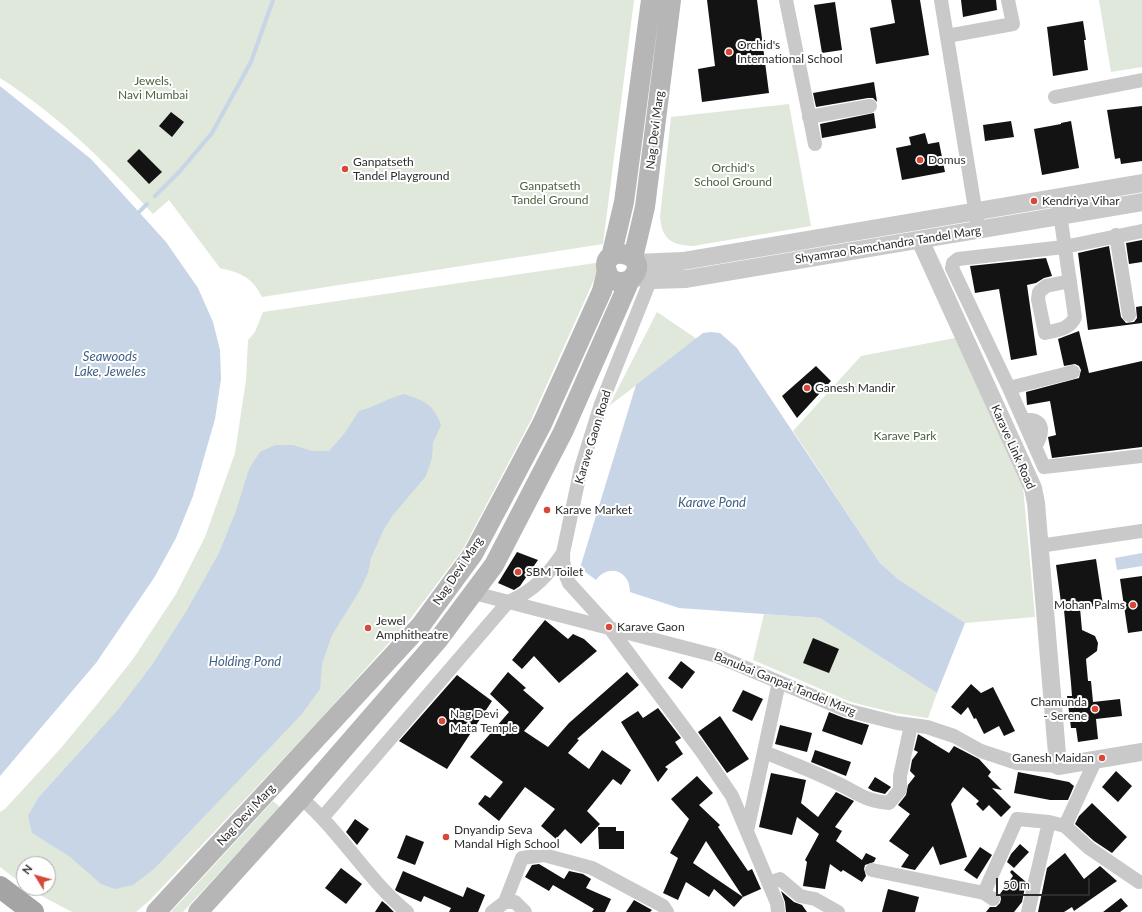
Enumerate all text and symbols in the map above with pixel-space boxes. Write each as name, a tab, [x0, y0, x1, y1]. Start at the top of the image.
place label: Orchid's International School	[737, 38, 843, 66]
marker: Orchid's International School	[724, 47, 734, 57]
park label: Jewels, Navi Mumbai	[118, 74, 188, 102]
street label: Nag Devi Marg	[643, 90, 667, 170]
place label: Domus	[928, 153, 966, 167]
place label: Ganpatseth Tandel Playground	[353, 155, 449, 183]
marker: Domus	[915, 155, 925, 165]
park label: Orchid's School Ground	[694, 161, 772, 189]
marker: Ganpatseth Tandel Playground	[340, 164, 350, 174]
park label: Ganpatseth Tandel Ground	[511, 179, 589, 207]
place label: Kendriya Vihar	[1042, 194, 1120, 208]
marker: Kendriya Vihar	[1029, 196, 1039, 206]
street label: Shyamrao Ramchandra Tandel Marg	[794, 223, 982, 267]
water label: Seawoods Lake, Jeweles	[74, 349, 146, 380]
place label: Ganesh Mandir	[815, 381, 895, 395]
marker: Ganesh Mandir	[802, 383, 812, 393]
street label: Karave Gaon Road	[572, 388, 614, 486]
street label: Karave Link Road	[988, 403, 1038, 491]
park label: Karave Park	[874, 429, 936, 443]
water label: Karave Pond	[678, 495, 746, 511]
place label: Karave Market	[555, 503, 632, 517]
marker: Karave Market	[542, 505, 552, 515]
street label: Nag Devi Marg	[430, 534, 486, 608]
place label: SBM Toilet	[526, 565, 583, 579]
marker: SBM Toilet	[513, 567, 523, 577]
place label: Mohan Palms	[1054, 598, 1125, 612]
marker: Mohan Palms	[1128, 600, 1138, 610]
place label: Jewel Amphitheatre	[376, 614, 448, 642]
place label: Karave Gaon	[617, 620, 685, 634]
marker: Karave Gaon	[604, 622, 614, 632]
marker: Jewel Amphitheatre	[363, 623, 373, 633]
street label: Banubai Ganpat Tandel Marg	[712, 649, 858, 719]
water label: Holding Pond	[209, 654, 281, 670]
place label: Chamunda - Serene	[1030, 695, 1087, 723]
marker: Chamunda - Serene	[1090, 704, 1100, 714]
place label: Nag Devi Mata Temple	[450, 707, 518, 735]
marker: Nag Devi Mata Temple	[437, 716, 447, 726]
place label: Ganesh Maidan	[1012, 751, 1094, 765]
marker: Ganesh Maidan	[1097, 753, 1107, 763]
street label: Nag Devi Marg	[214, 781, 278, 849]
place label: Dnyandip Seva Mandal High School	[454, 823, 560, 851]
marker: Dnyandip Seva Mandal High School	[441, 832, 451, 842]
north arrow	[16, 856, 56, 896]
text: N	[19, 862, 35, 876]
scale bar	[998, 870, 1092, 896]
text: 50 m	[1003, 877, 1030, 892]

